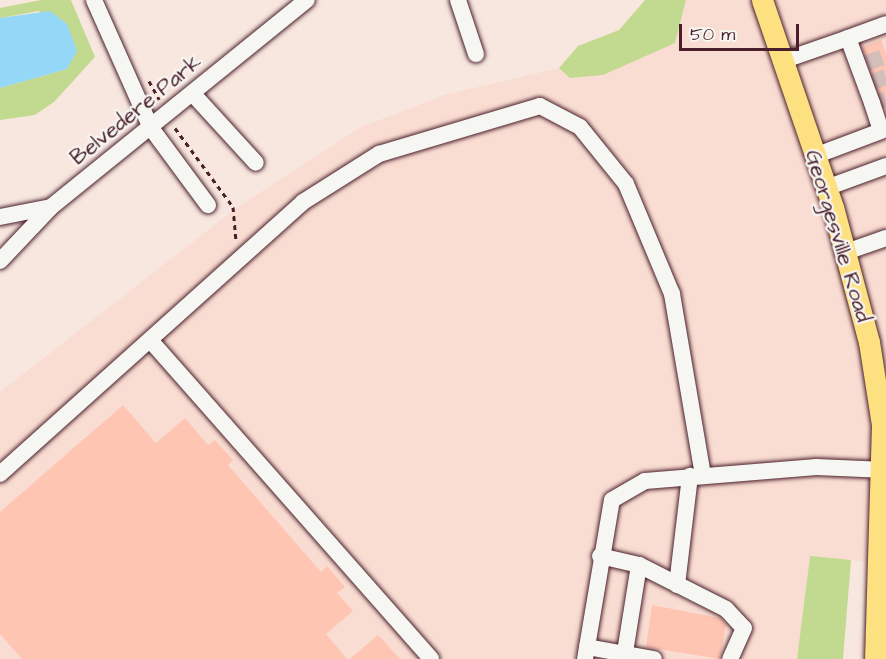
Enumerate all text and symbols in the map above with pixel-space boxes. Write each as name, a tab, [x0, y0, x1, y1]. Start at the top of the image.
scale bar	[682, 12, 802, 50]
text: 50 m	[690, 22, 735, 47]
street label: Belvedere Park	[65, 49, 207, 171]
street label: Georgesville Road	[799, 147, 877, 325]

